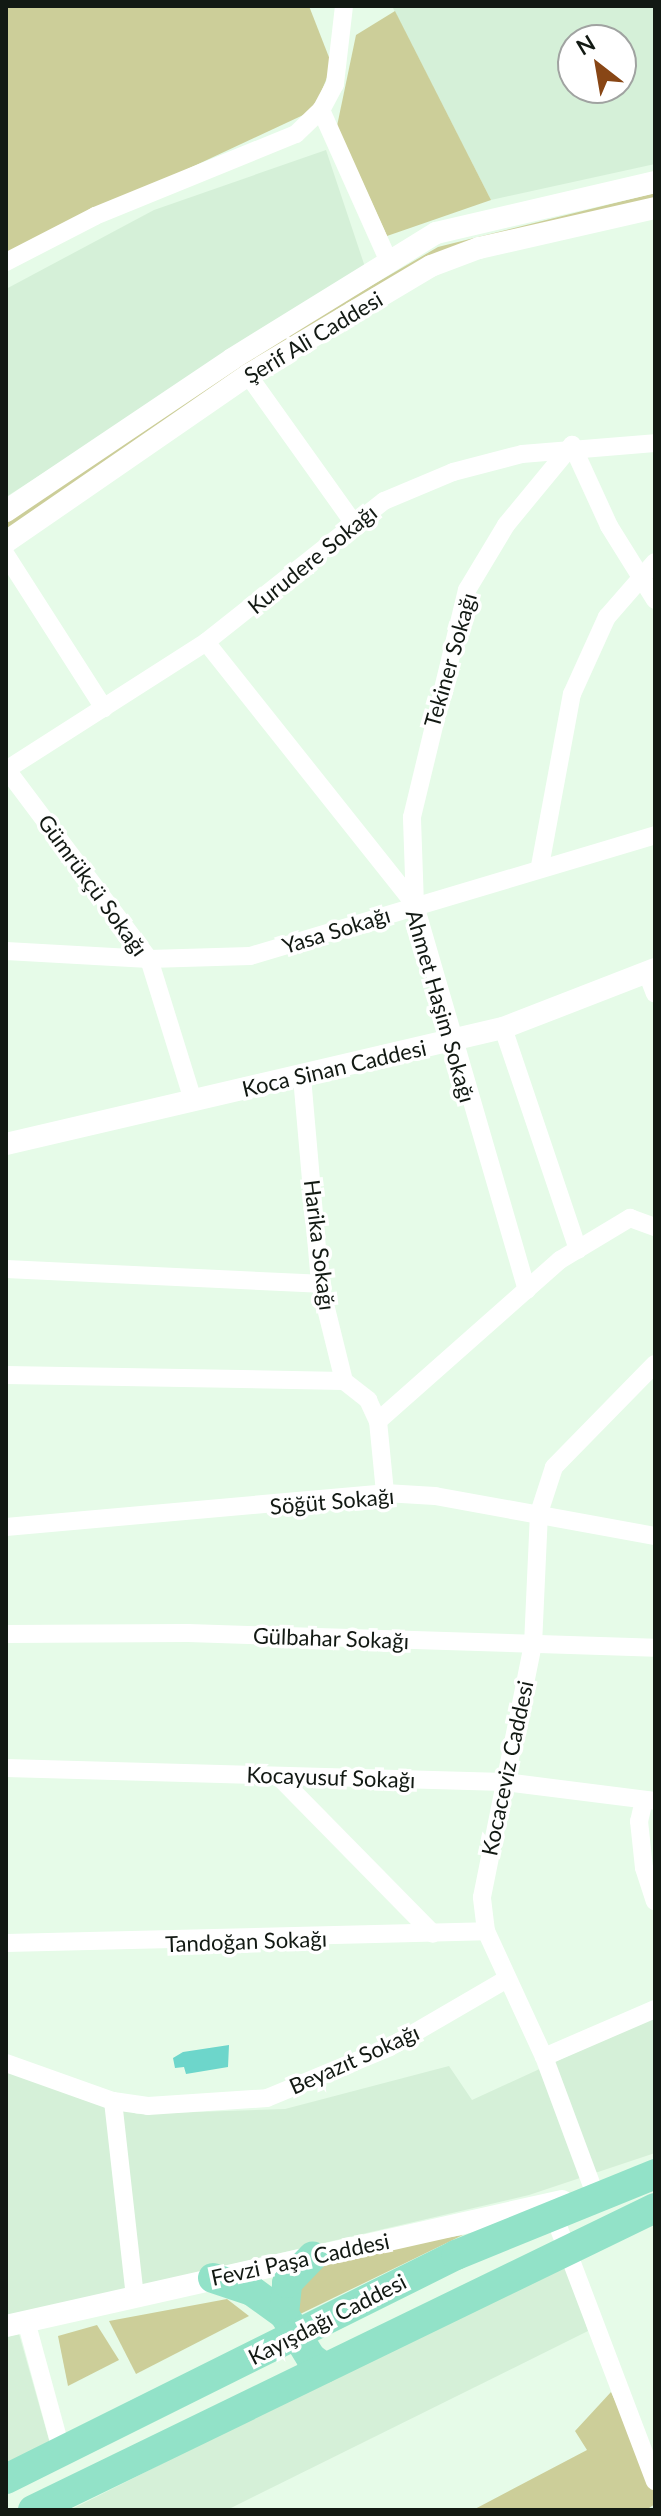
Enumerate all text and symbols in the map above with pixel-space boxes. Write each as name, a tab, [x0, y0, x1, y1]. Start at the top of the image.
north arrow	[557, 24, 637, 104]
text: N	[571, 29, 600, 61]
street label: Şerif Ali Caddesi	[239, 285, 387, 389]
street label: Kurudere Sokağı	[242, 499, 382, 619]
street label: Tekiner Sokağı	[418, 590, 482, 730]
street label: Gümrükçü Sokağı	[33, 809, 153, 961]
street label: Yasa Sokağı	[279, 901, 393, 959]
street label: Ahmet Haşim Sokağı	[401, 907, 481, 1105]
street label: Koca Sinan Caddesi	[239, 1034, 429, 1102]
street label: Harika Sokağı	[299, 1178, 341, 1312]
street label: Söğüt Sokağı	[269, 1482, 395, 1520]
street label: Gülbahar Sokağı	[252, 1622, 410, 1654]
street label: Kocaceviz Caddesi	[476, 1678, 538, 1858]
street label: Kocayusuf Sokağı	[246, 1761, 416, 1793]
street label: Tandoğan Sokağı	[165, 1925, 327, 1957]
street label: Beyazıt Sokağı	[285, 2019, 423, 2099]
street label: Fevzi Paşa Caddesi	[208, 2227, 392, 2291]
street label: Kayışdağı Caddesi	[244, 2268, 410, 2370]

